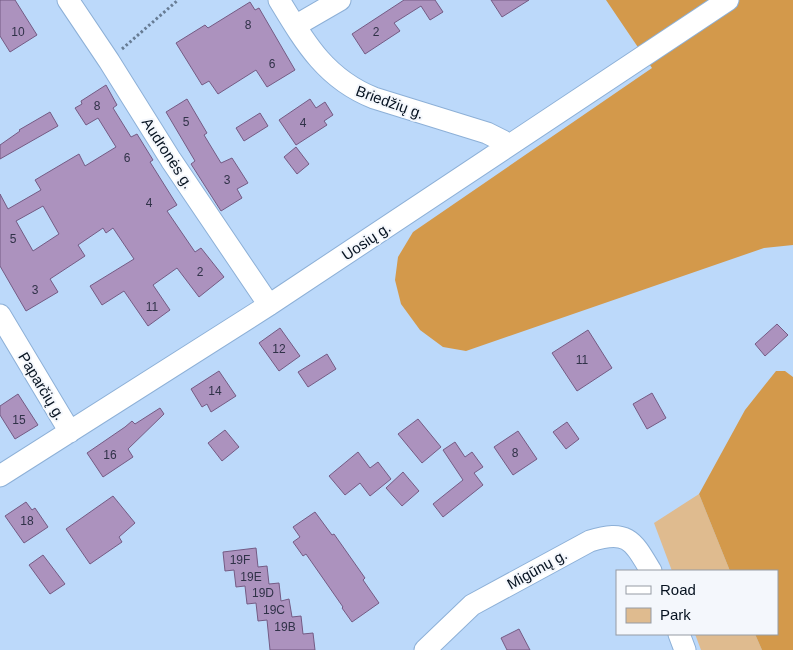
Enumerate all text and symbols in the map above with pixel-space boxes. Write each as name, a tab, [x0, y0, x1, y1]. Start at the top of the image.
house number: 8	[245, 18, 252, 32]
house number: 10	[11, 25, 25, 39]
house number: 2	[373, 25, 380, 39]
house number: 6	[269, 57, 276, 71]
street label: Briedžių g.	[354, 82, 426, 122]
house number: 8	[94, 99, 101, 113]
street label: Audronės g.	[139, 114, 197, 192]
house number: 5	[183, 115, 190, 129]
house number: 4	[300, 116, 307, 130]
house number: 6	[124, 151, 131, 165]
house number: 3	[224, 173, 231, 187]
house number: 4	[146, 196, 153, 210]
street label: Uosių g.	[338, 219, 394, 263]
house number: 5	[10, 232, 17, 246]
house number: 2	[197, 265, 204, 279]
house number: 3	[32, 283, 39, 297]
house number: 11	[146, 300, 159, 314]
house number: 12	[272, 342, 286, 356]
street label: Paparčių g.	[15, 349, 69, 423]
house number: 11	[576, 353, 589, 367]
house number: 14	[208, 384, 222, 398]
house number: 15	[12, 413, 26, 427]
house number: 8	[512, 446, 519, 460]
house number: 16	[103, 448, 117, 462]
house number: 18	[20, 514, 34, 528]
street label: Migūnų g.	[504, 546, 570, 592]
house number: 19F	[230, 553, 250, 567]
house number: 19E	[240, 570, 262, 584]
legend	[616, 570, 778, 635]
text: Road	[660, 581, 696, 598]
house number: 19D	[252, 586, 274, 600]
house number: 19C	[263, 603, 285, 617]
text: Park	[660, 606, 691, 623]
house number: 19B	[274, 620, 296, 634]

